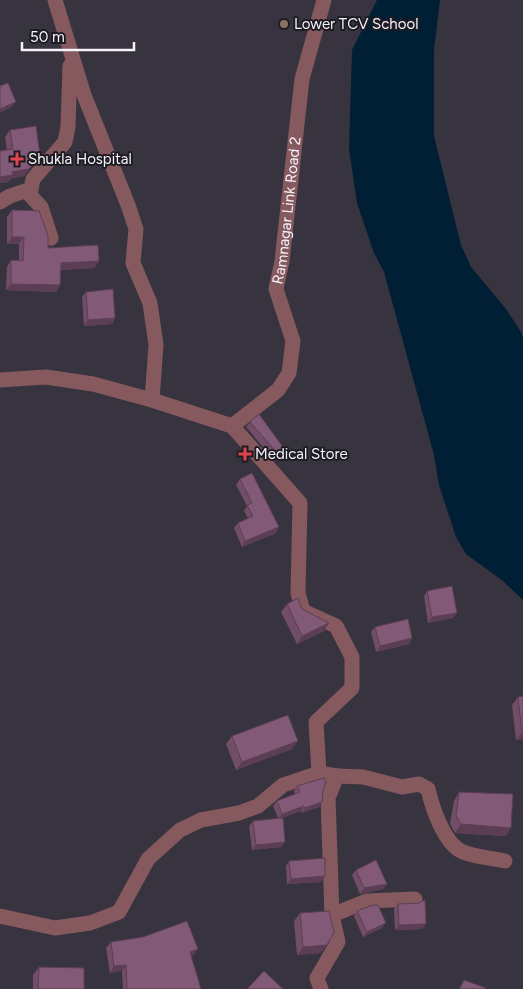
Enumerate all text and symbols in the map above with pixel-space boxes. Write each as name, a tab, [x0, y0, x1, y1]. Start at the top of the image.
place label: Lower TCV School	[294, 15, 418, 33]
marker: Lower TCV School	[278, 18, 290, 30]
scale bar	[22, 20, 135, 52]
text: 50 m	[30, 28, 65, 46]
street label: Ramnagar Link Road 2	[268, 136, 305, 286]
place label: Shukla Hospital	[28, 150, 132, 168]
marker: Shukla Hospital	[10, 152, 24, 166]
place label: Medical Store	[255, 445, 348, 463]
marker: Medical Store	[239, 448, 251, 460]

